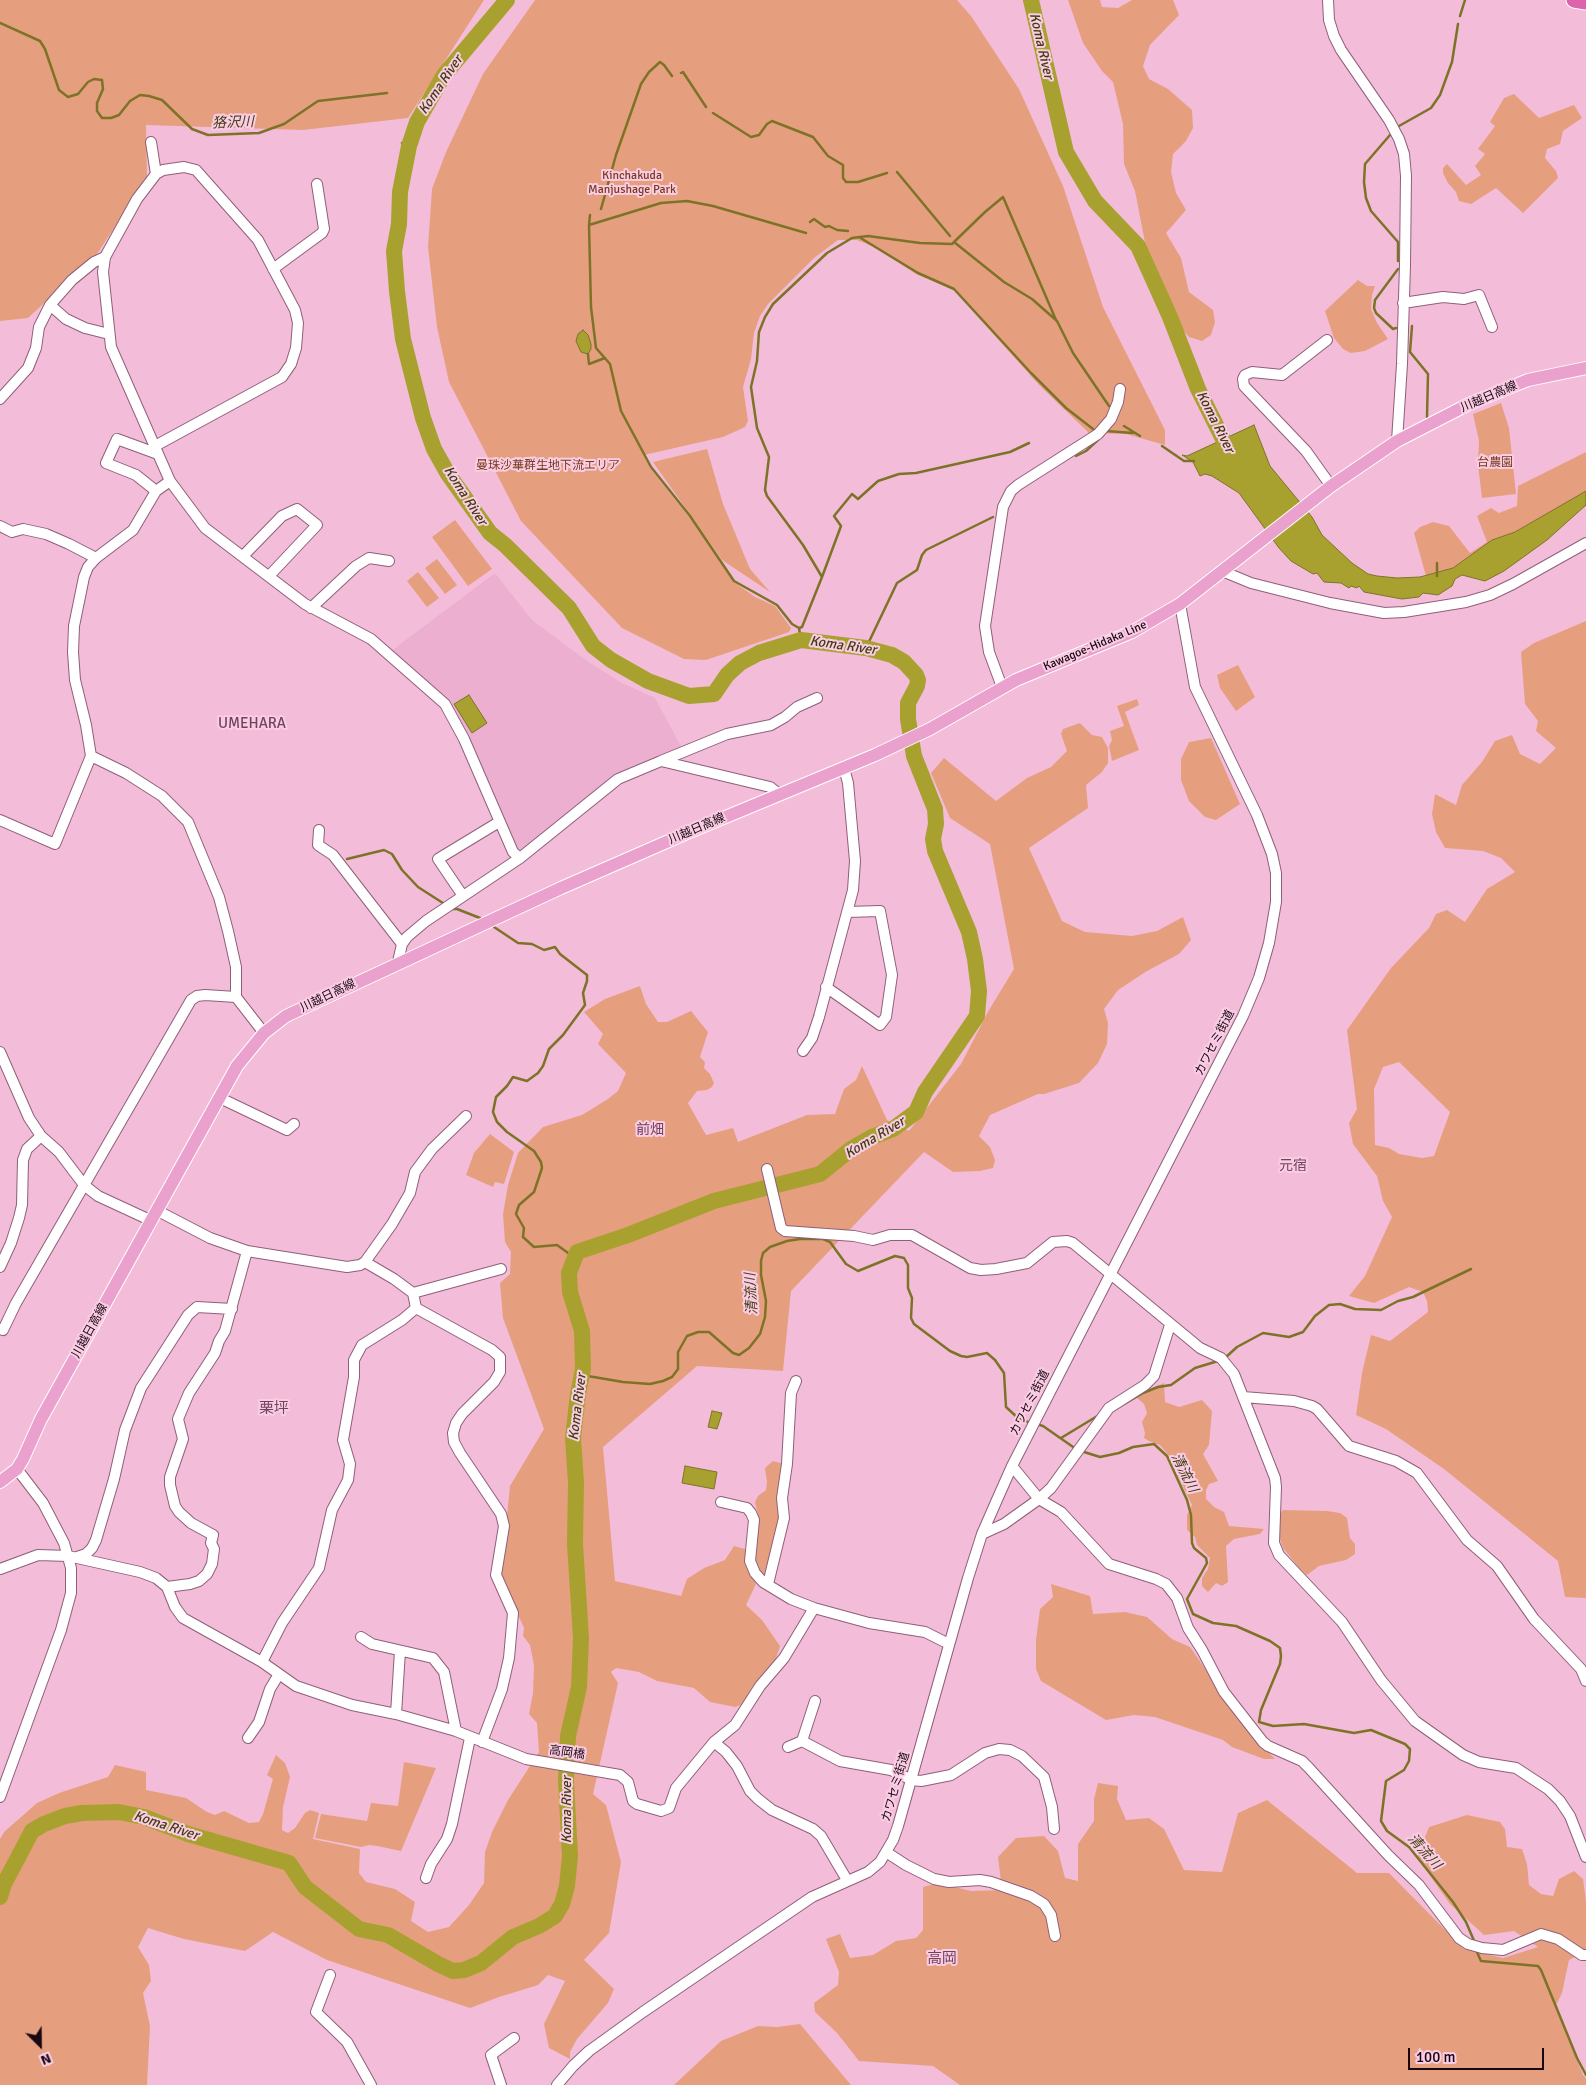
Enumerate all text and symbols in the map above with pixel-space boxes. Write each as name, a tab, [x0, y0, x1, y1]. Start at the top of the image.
water label: Koma River	[1025, 11, 1057, 81]
water label: Koma River	[415, 52, 467, 118]
water label: 狢沢川	[212, 114, 254, 132]
park label: Kinchakuda Manjushage Park	[588, 169, 676, 197]
street label: 川越日高線	[1459, 379, 1519, 415]
water label: Koma River	[1192, 388, 1238, 456]
park label: 台農園	[1477, 456, 1513, 470]
park label: 曼珠沙華群生地下流エリア	[476, 459, 620, 473]
water label: Koma River	[440, 463, 490, 529]
street label: Kawagoe-Hidaka Line	[1041, 618, 1149, 674]
water label: Koma River	[809, 633, 877, 659]
district label: UMEHARA	[214, 715, 290, 733]
street label: 川越日高線	[667, 811, 727, 847]
street label: 川越日高線	[298, 976, 358, 1016]
street label: カワセミ街道	[1192, 1008, 1238, 1078]
water label: Koma River	[842, 1114, 908, 1162]
district label: 前畑	[636, 1122, 664, 1138]
district label: 元宿	[1279, 1158, 1307, 1174]
water label: 清流川	[743, 1273, 761, 1315]
street label: 川越日高線	[69, 1301, 111, 1361]
street label: カワセミ街道	[1007, 1368, 1053, 1438]
water label: Koma River	[566, 1373, 590, 1441]
district label: 栗坪	[259, 1400, 289, 1418]
water label: 清流川	[1167, 1450, 1201, 1496]
street label: 高岡橋	[548, 1743, 586, 1763]
street label: カワセミ街道	[879, 1750, 913, 1824]
water label: Koma River	[559, 1776, 575, 1844]
water label: Koma River	[131, 1808, 201, 1844]
water label: 清流川	[1404, 1831, 1444, 1873]
district label: 高岡	[927, 1950, 957, 1968]
north arrow	[15, 2020, 65, 2070]
scale bar	[1411, 2038, 1547, 2070]
text: 100 m	[1416, 2048, 1456, 2066]
text: N	[38, 2050, 54, 2069]

